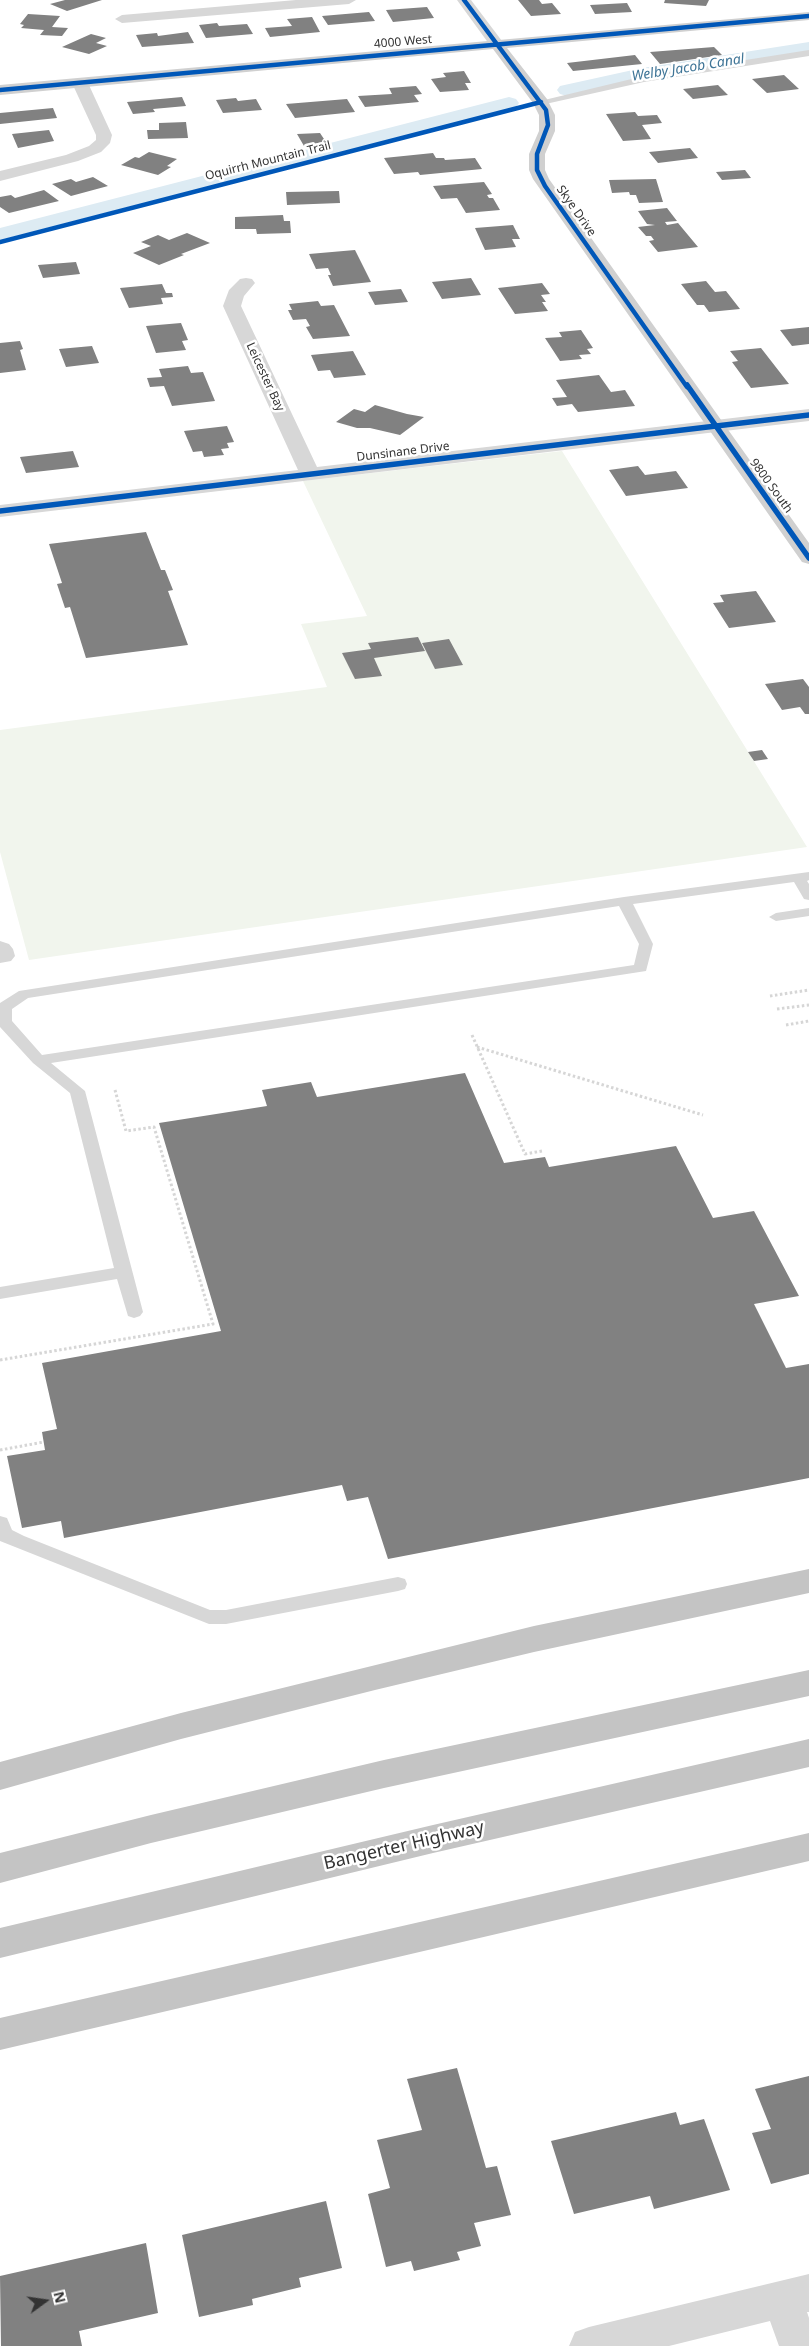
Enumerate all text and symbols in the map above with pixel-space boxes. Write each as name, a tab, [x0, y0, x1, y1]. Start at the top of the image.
street label: 4000 West	[373, 32, 433, 52]
water label: Welby Jacob Canal	[630, 51, 746, 85]
street label: Oquirrh Mountain Trail	[204, 138, 332, 184]
street label: Skye Drive	[553, 183, 599, 239]
street label: Leicester Bay	[243, 340, 287, 414]
street label: Dunsinane Drive	[356, 439, 450, 465]
street label: 9800 South	[746, 456, 796, 516]
street label: Bangerter Highway	[322, 1817, 486, 1875]
north arrow	[20, 2276, 70, 2326]
text: N	[49, 2289, 71, 2305]

